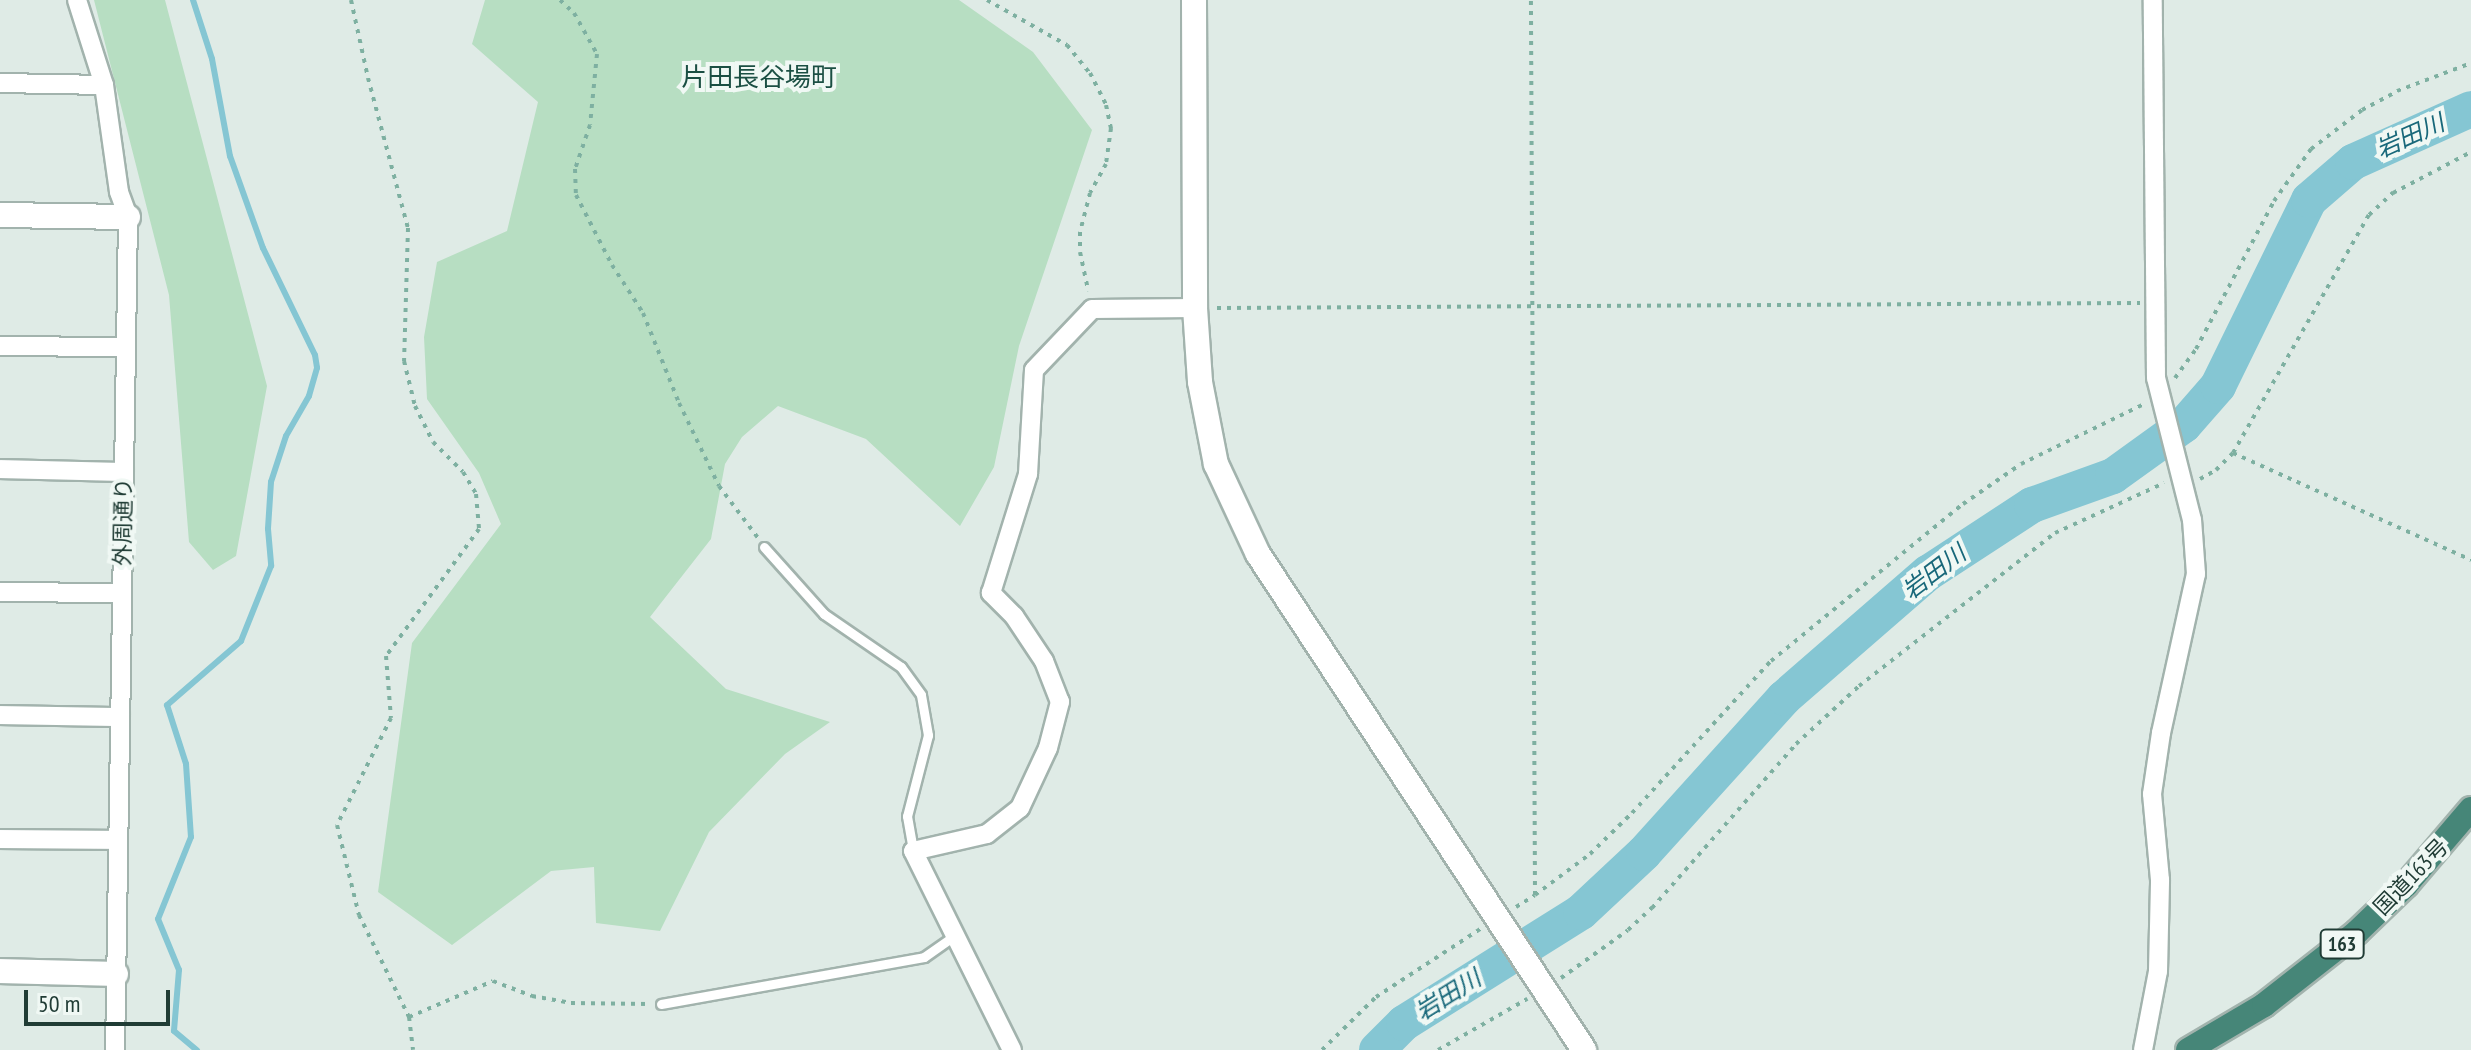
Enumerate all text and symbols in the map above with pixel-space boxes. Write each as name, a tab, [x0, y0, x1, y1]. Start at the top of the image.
district label: 片田長谷場町	[681, 61, 837, 93]
water label: 岩田川	[2371, 108, 2449, 164]
street label: 外周通り	[109, 478, 137, 566]
water label: 岩田川	[1897, 539, 1971, 605]
street label: 国道163号	[2368, 833, 2454, 921]
road number: 163	[2318, 928, 2366, 960]
water label: 岩田川	[1410, 964, 1486, 1026]
scale bar	[28, 974, 174, 1024]
text: 50 m	[38, 988, 80, 1019]

